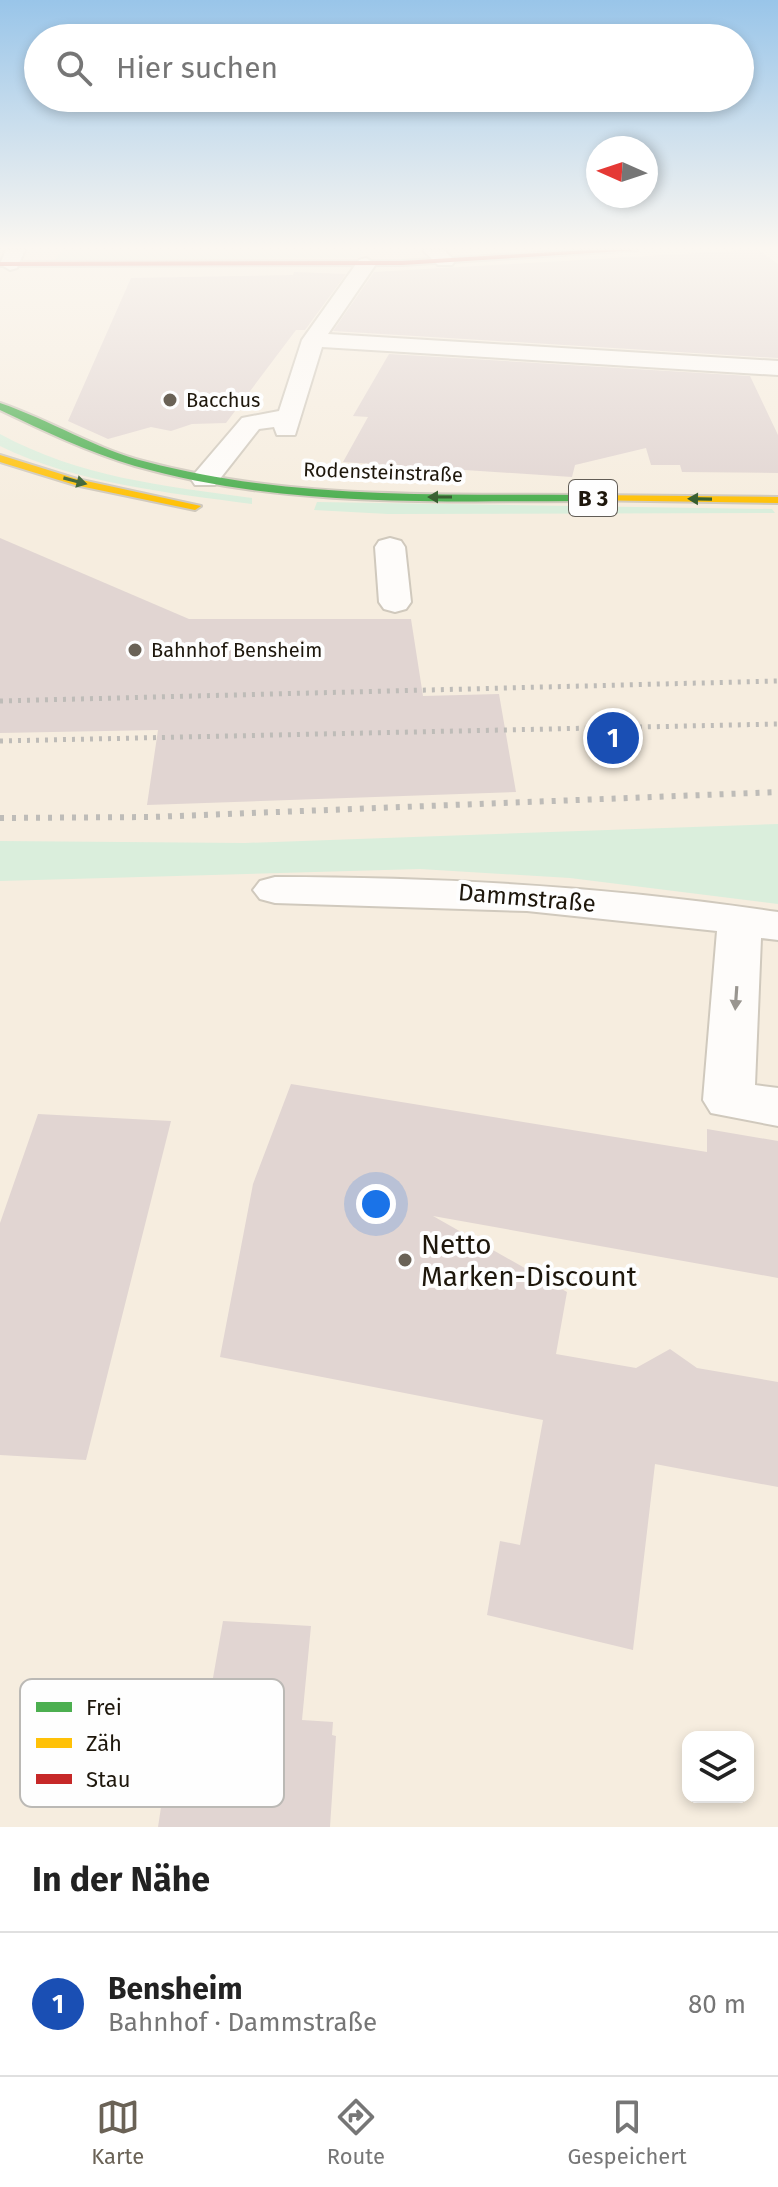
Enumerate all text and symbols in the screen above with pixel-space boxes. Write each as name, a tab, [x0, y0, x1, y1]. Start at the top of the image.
search box	[24, 24, 754, 112]
icon: search	[52, 46, 96, 90]
text: Hier suchen	[116, 50, 278, 86]
north arrow	[586, 136, 658, 208]
place label: Bacchus	[186, 388, 260, 412]
marker: Bacchus	[161, 391, 179, 409]
street label: Rodensteinstraße	[303, 457, 463, 487]
one-way arrow	[62, 476, 87, 488]
road number: B 3	[569, 480, 617, 516]
one-way arrow	[427, 491, 452, 503]
one-way arrow	[687, 493, 712, 505]
place label: Bahnhof Bensheim	[151, 638, 322, 662]
marker: Bahnhof Bensheim	[126, 641, 144, 659]
pin: 1	[587, 708, 639, 768]
street label: Dammstraße	[457, 878, 597, 918]
one-way arrow	[729, 986, 742, 1011]
your location	[356, 1184, 396, 1224]
place label: Netto Marken-Discount	[421, 1228, 638, 1293]
marker: Netto Marken-Discount	[396, 1251, 414, 1269]
legend	[20, 1679, 284, 1807]
text: Frei	[86, 1694, 122, 1721]
text: Zäh	[86, 1730, 122, 1757]
map controls	[682, 1731, 754, 1803]
button: layers	[682, 1731, 754, 1803]
text: Stau	[86, 1766, 131, 1793]
text: In der Nähe	[32, 1859, 210, 1900]
text: Bensheim	[108, 1971, 243, 2007]
text: 1	[52, 1989, 64, 2020]
text: 80 m	[688, 1989, 746, 2020]
text: Bahnhof · Dammstraße	[108, 2007, 377, 2038]
tab: Karte	[91, 2095, 144, 2170]
tab: Route	[327, 2095, 385, 2170]
tab: Gespeichert	[567, 2095, 687, 2170]

